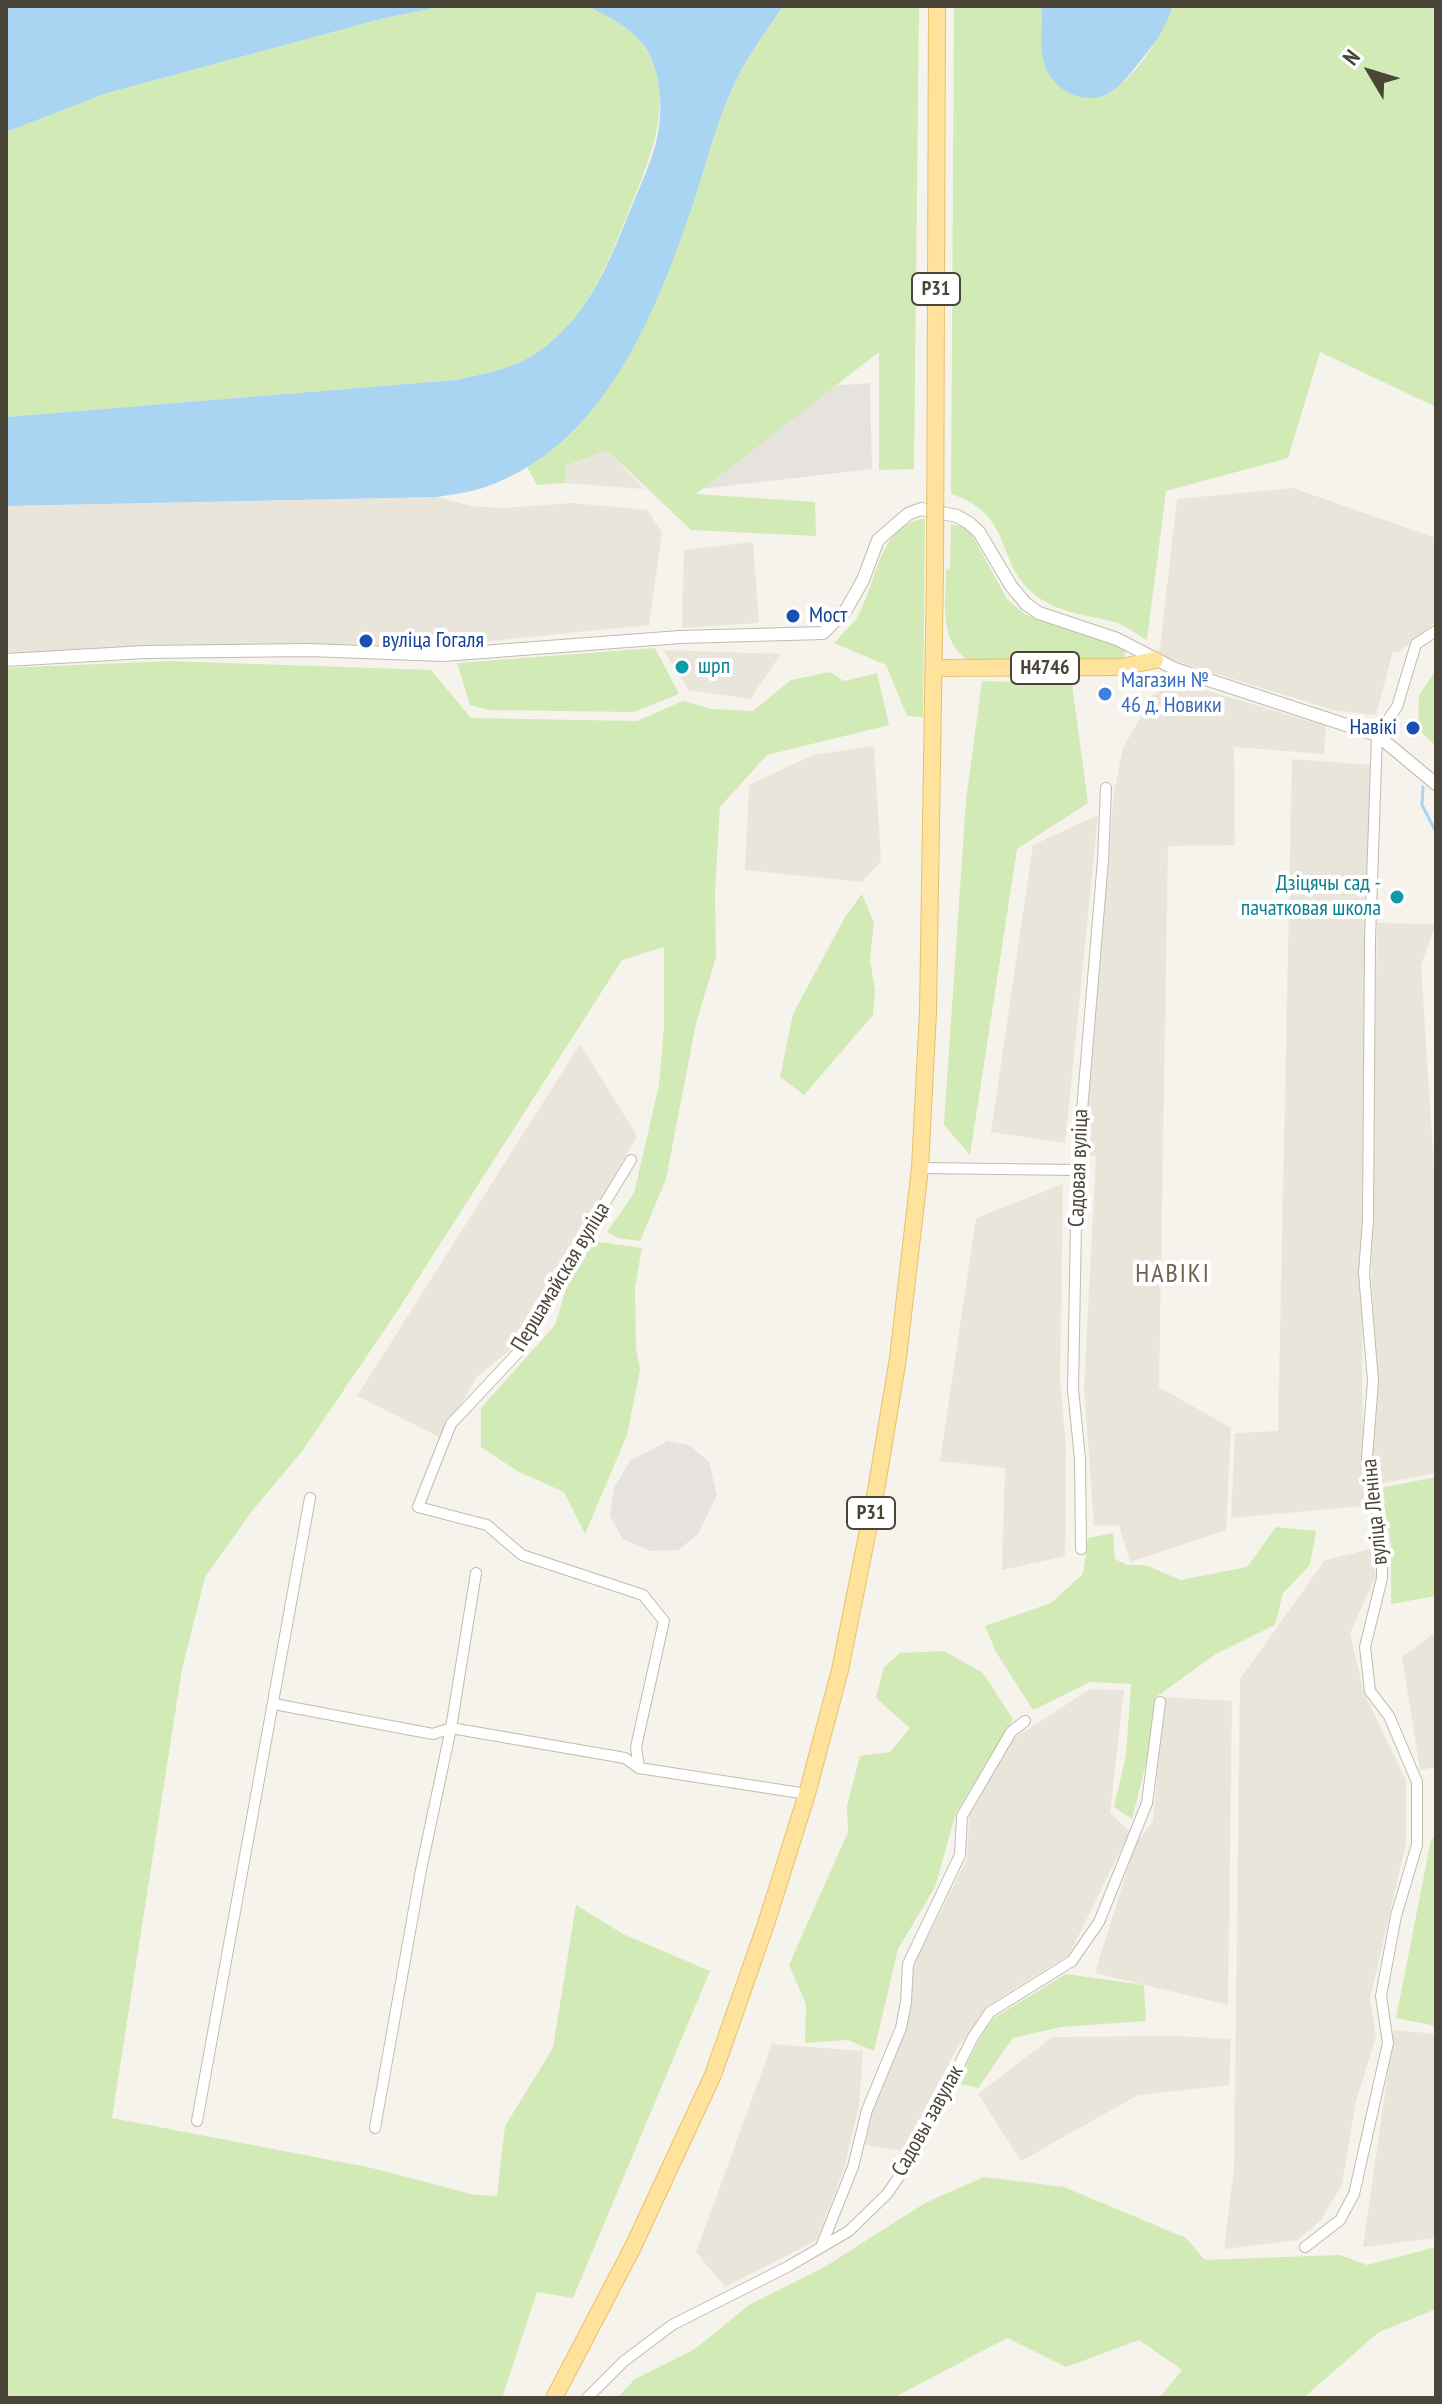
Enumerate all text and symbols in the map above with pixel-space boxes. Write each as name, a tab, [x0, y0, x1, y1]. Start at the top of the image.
north arrow	[1330, 32, 1410, 112]
text: N	[1336, 44, 1366, 71]
road number: Р31	[912, 273, 960, 305]
place label: Мост	[809, 603, 847, 629]
marker: Мост	[784, 607, 802, 625]
place label: вуліца Гогаля	[382, 628, 484, 654]
marker: вуліца Гогаля	[357, 632, 375, 650]
road number: Н4746	[1011, 652, 1079, 684]
place label: шрп	[698, 654, 730, 680]
marker: шрп	[673, 658, 691, 676]
place label: Магазин № 46 д. Новики	[1121, 668, 1222, 720]
marker: Магазин № 46 д. Новики	[1096, 685, 1114, 703]
place label: Навікі	[1349, 715, 1397, 741]
marker: Навікі	[1404, 719, 1422, 737]
place label: Дзіцячы сад - пачатковая школа	[1241, 871, 1381, 922]
marker: Дзіцячы сад - пачатковая школа	[1388, 888, 1406, 906]
street label: Садовая вуліца	[1064, 1109, 1094, 1227]
street label: Першамайская вуліца	[506, 1198, 616, 1356]
district label: НАВІКІ	[1135, 1259, 1211, 1291]
street label: вуліца Леніна	[1356, 1458, 1394, 1566]
road number: Р31	[847, 1497, 895, 1529]
street label: Садовы завулак	[887, 2061, 969, 2181]

